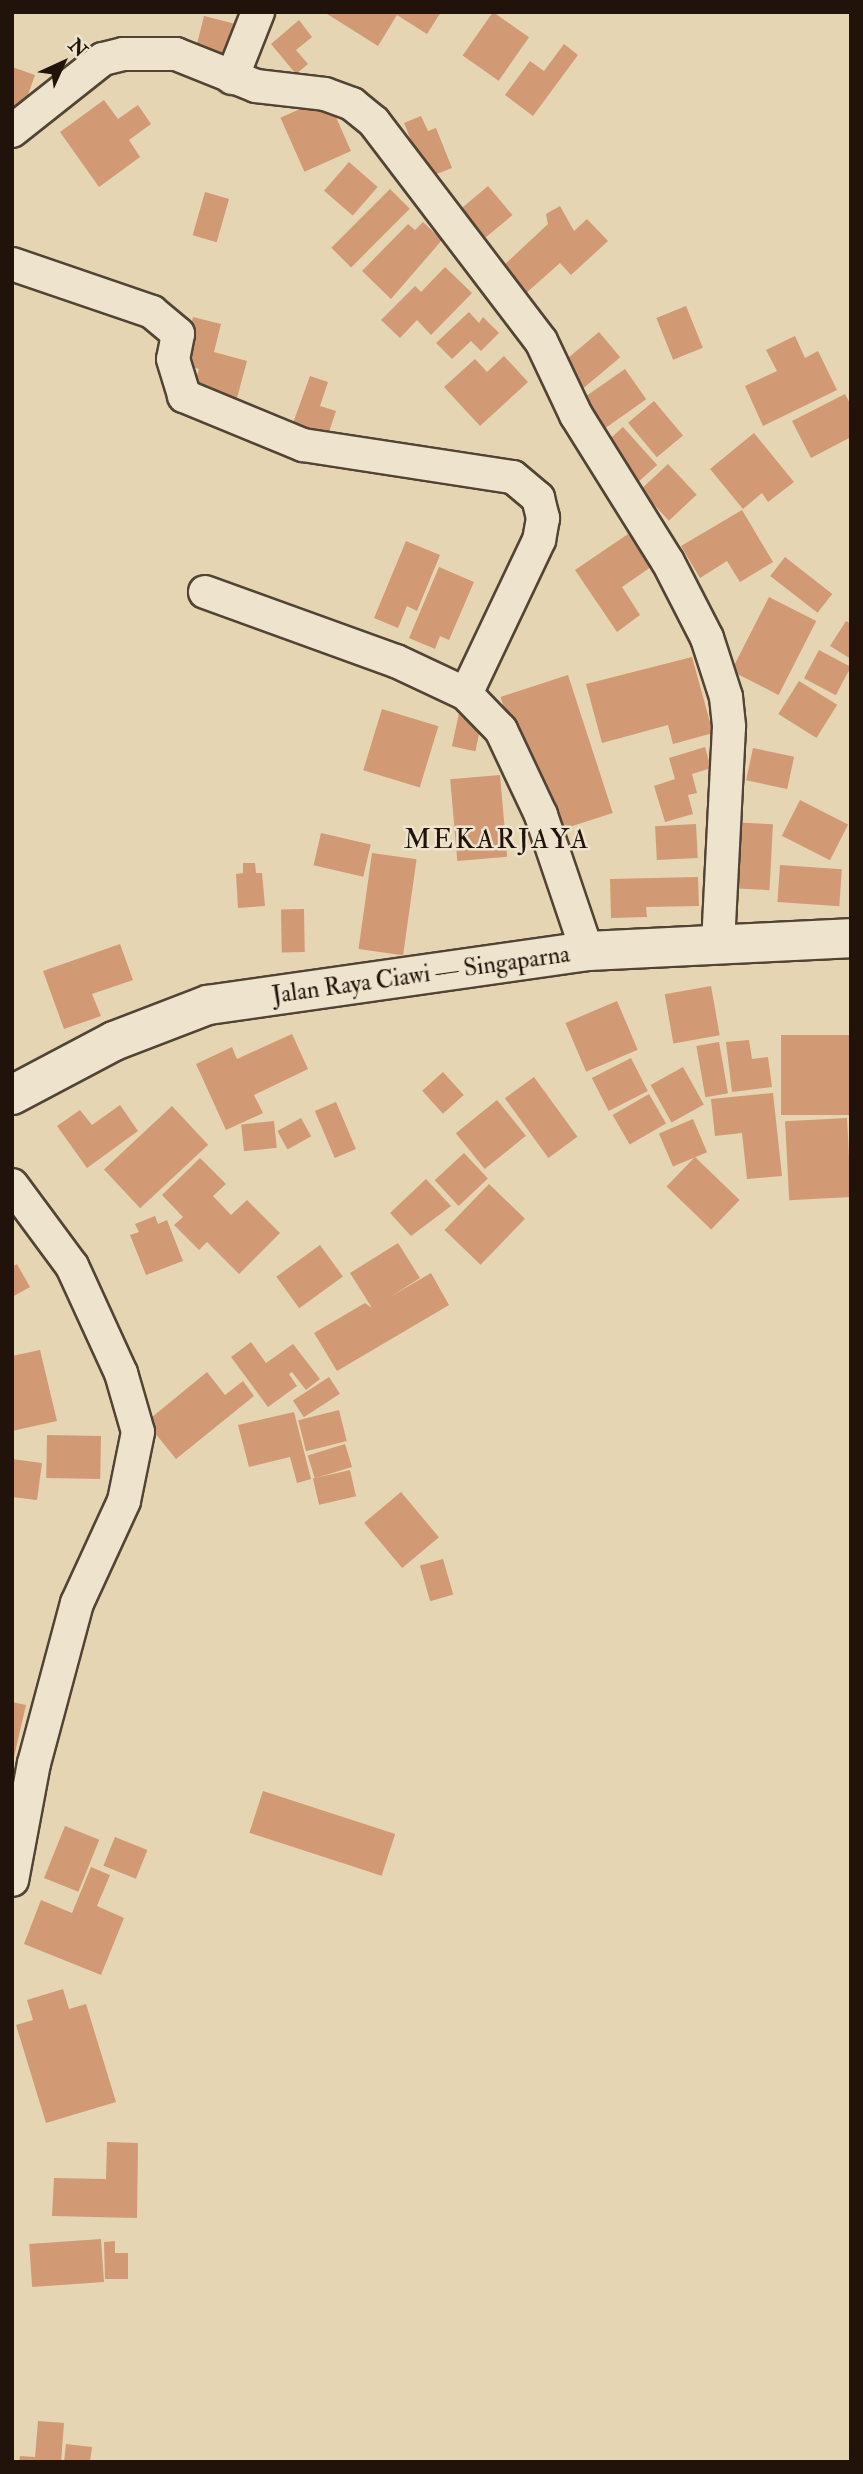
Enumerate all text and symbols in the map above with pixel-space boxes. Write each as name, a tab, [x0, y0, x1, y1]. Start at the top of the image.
north arrow	[28, 28, 98, 98]
text: N	[63, 34, 92, 63]
district label: MEKARJAYA	[405, 823, 589, 857]
street label: Jalan Raya Ciawi — Singaparna	[270, 940, 572, 1010]

